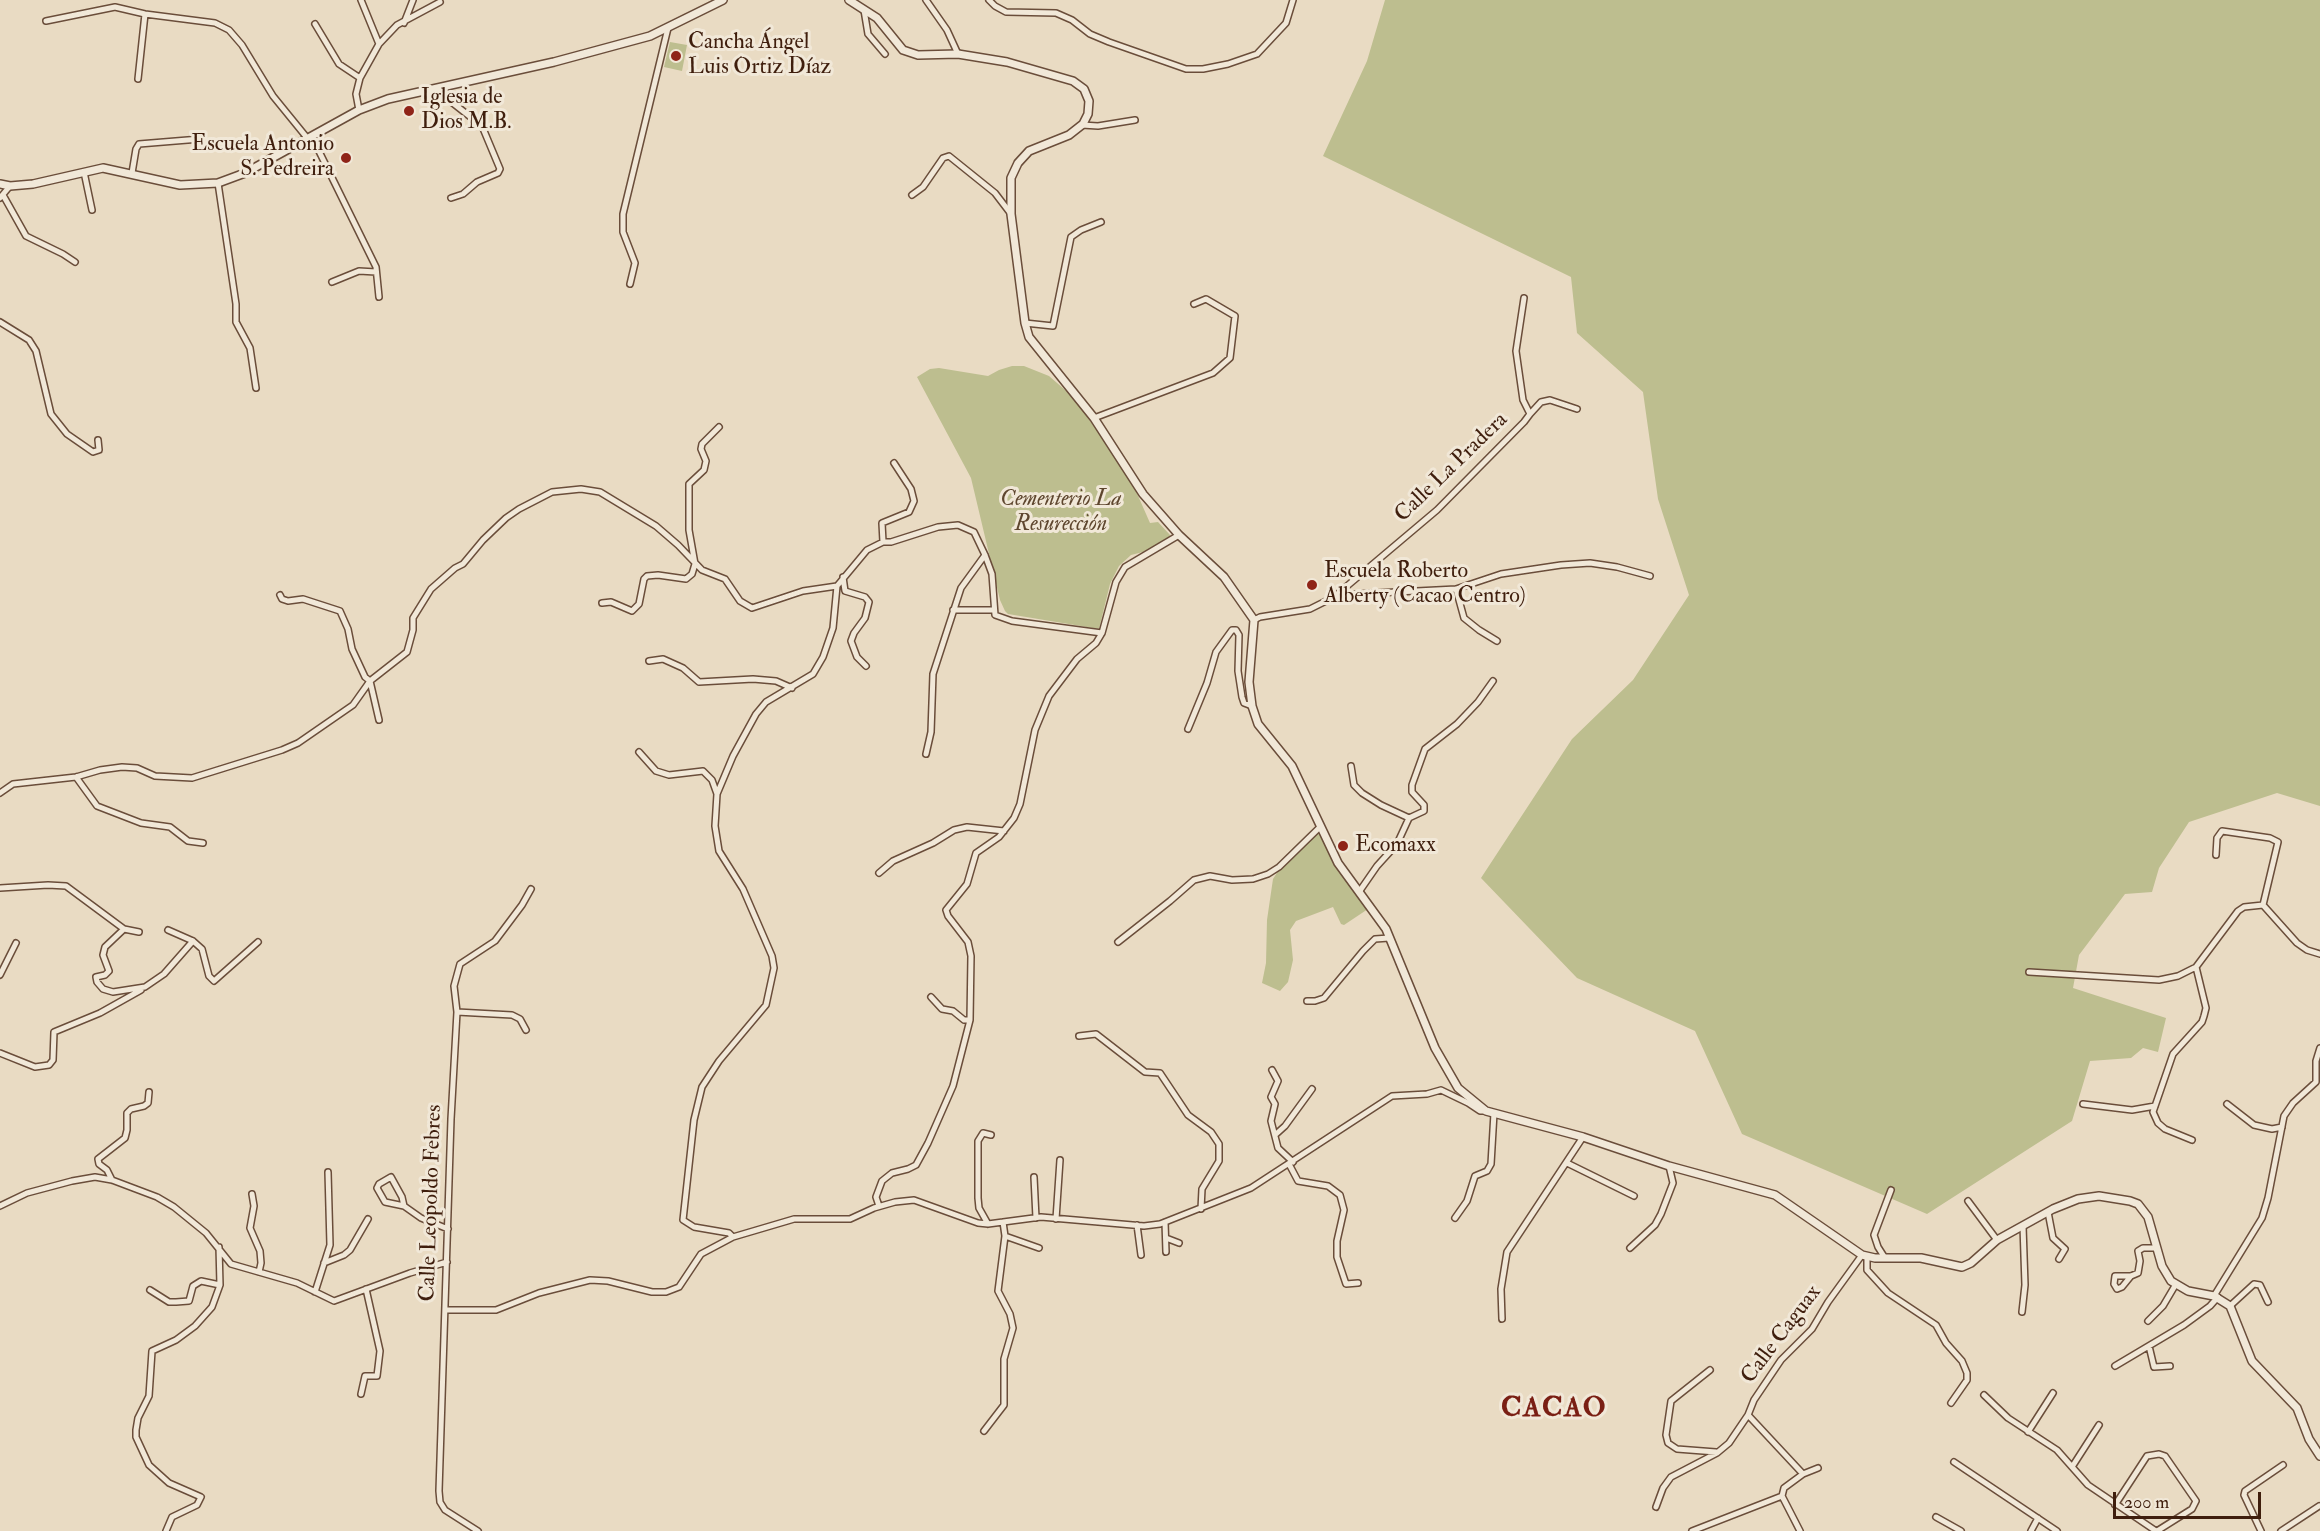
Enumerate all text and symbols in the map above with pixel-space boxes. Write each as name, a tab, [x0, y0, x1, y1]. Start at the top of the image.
place label: Cancha Ángel Luis Ortiz Díaz	[688, 30, 831, 82]
marker: Cancha Ángel Luis Ortiz Díaz	[669, 49, 683, 63]
place label: Iglesia de Dios M.B.	[421, 85, 512, 136]
marker: Iglesia de Dios M.B.	[402, 104, 416, 118]
place label: Escuela Antonio S. Pedreira	[191, 132, 334, 184]
marker: Escuela Antonio S. Pedreira	[339, 151, 353, 165]
street label: Calle La Pradera	[1390, 407, 1514, 529]
park label: Cementerio La Resurección	[1000, 487, 1122, 538]
place label: Escuela Roberto Alberty (Cacao Centro)	[1324, 559, 1526, 610]
marker: Escuela Roberto Alberty (Cacao Centro)	[1305, 578, 1319, 592]
place label: Ecomaxx	[1355, 833, 1436, 859]
marker: Ecomaxx	[1336, 839, 1350, 853]
street label: Calle Leopoldo Febres	[415, 1104, 449, 1302]
street label: Calle Caguax	[1736, 1281, 1828, 1389]
district label: CACAO	[1501, 1393, 1607, 1427]
scale bar	[2116, 1480, 2264, 1518]
text: 200 m	[2124, 1491, 2169, 1514]

